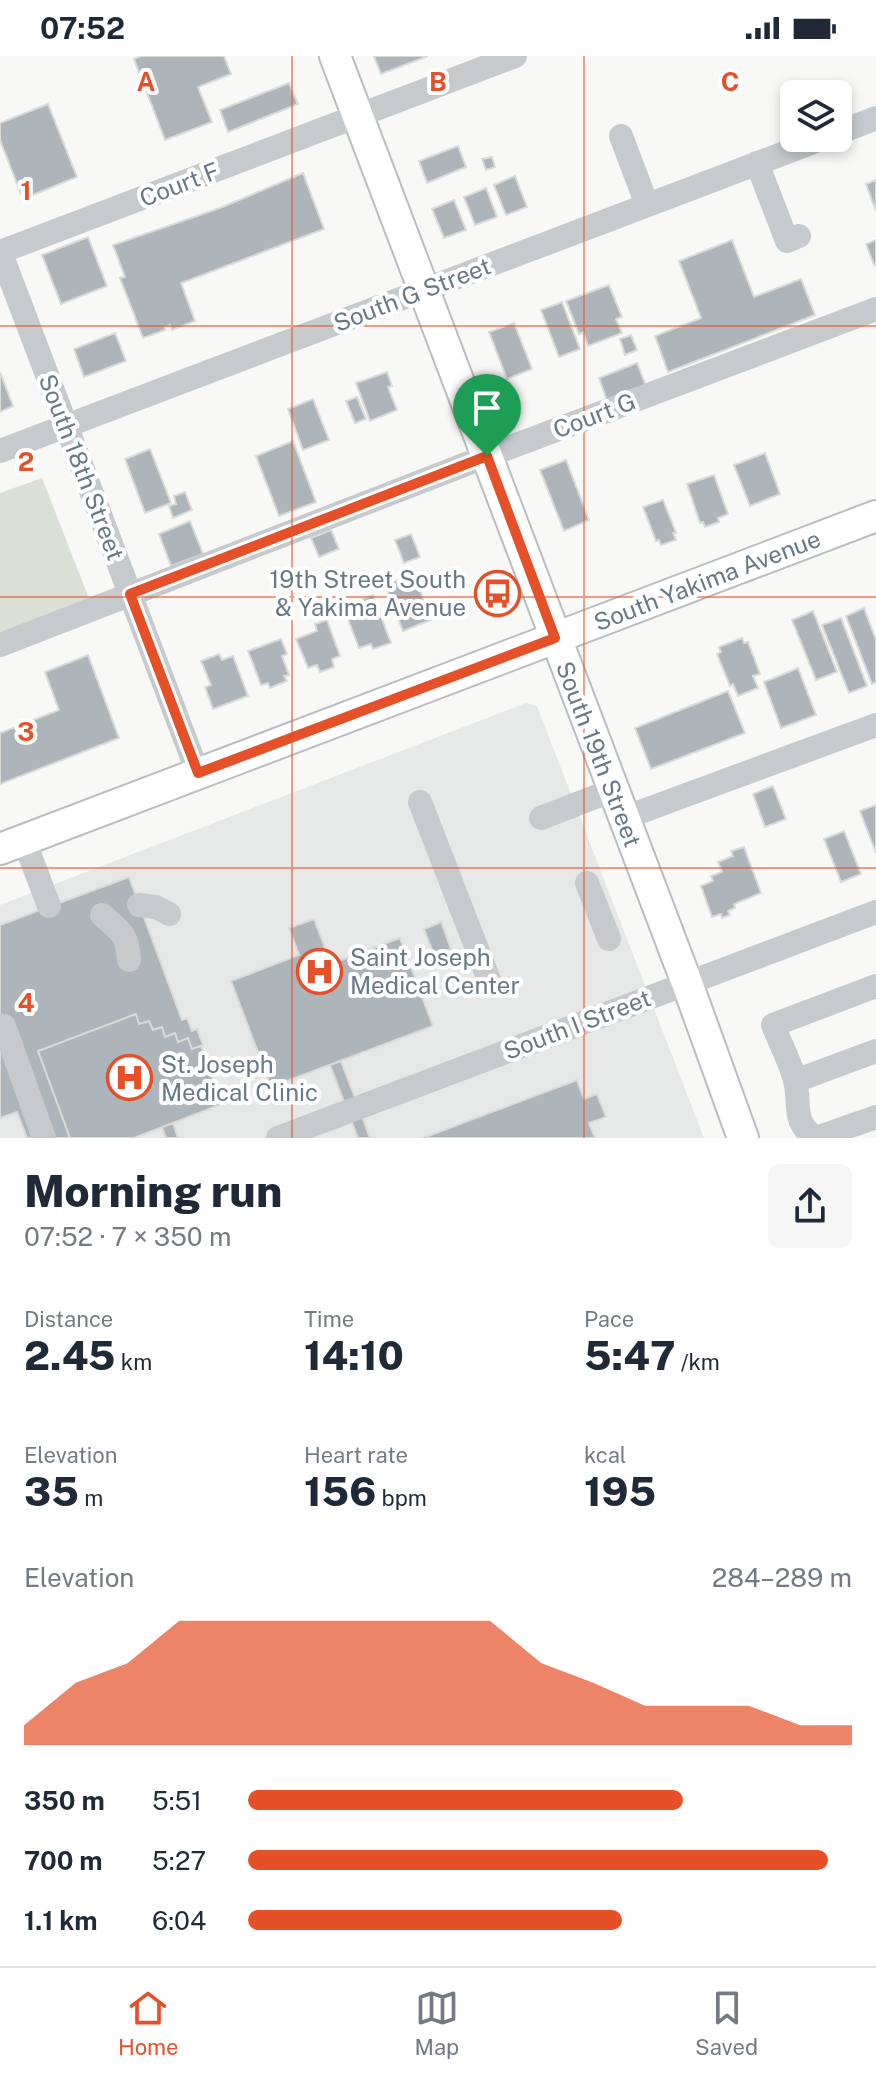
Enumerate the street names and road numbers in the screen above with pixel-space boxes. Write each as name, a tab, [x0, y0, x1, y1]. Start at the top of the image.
street label: Court F	[135, 156, 223, 212]
street label: South G Street	[329, 251, 495, 337]
street label: South 18th Street	[34, 370, 130, 564]
street label: Court G	[549, 387, 639, 443]
street label: South Yakima Avenue	[590, 524, 824, 636]
street label: South 19th Street	[551, 657, 647, 851]
street label: South I Street	[499, 983, 655, 1065]

